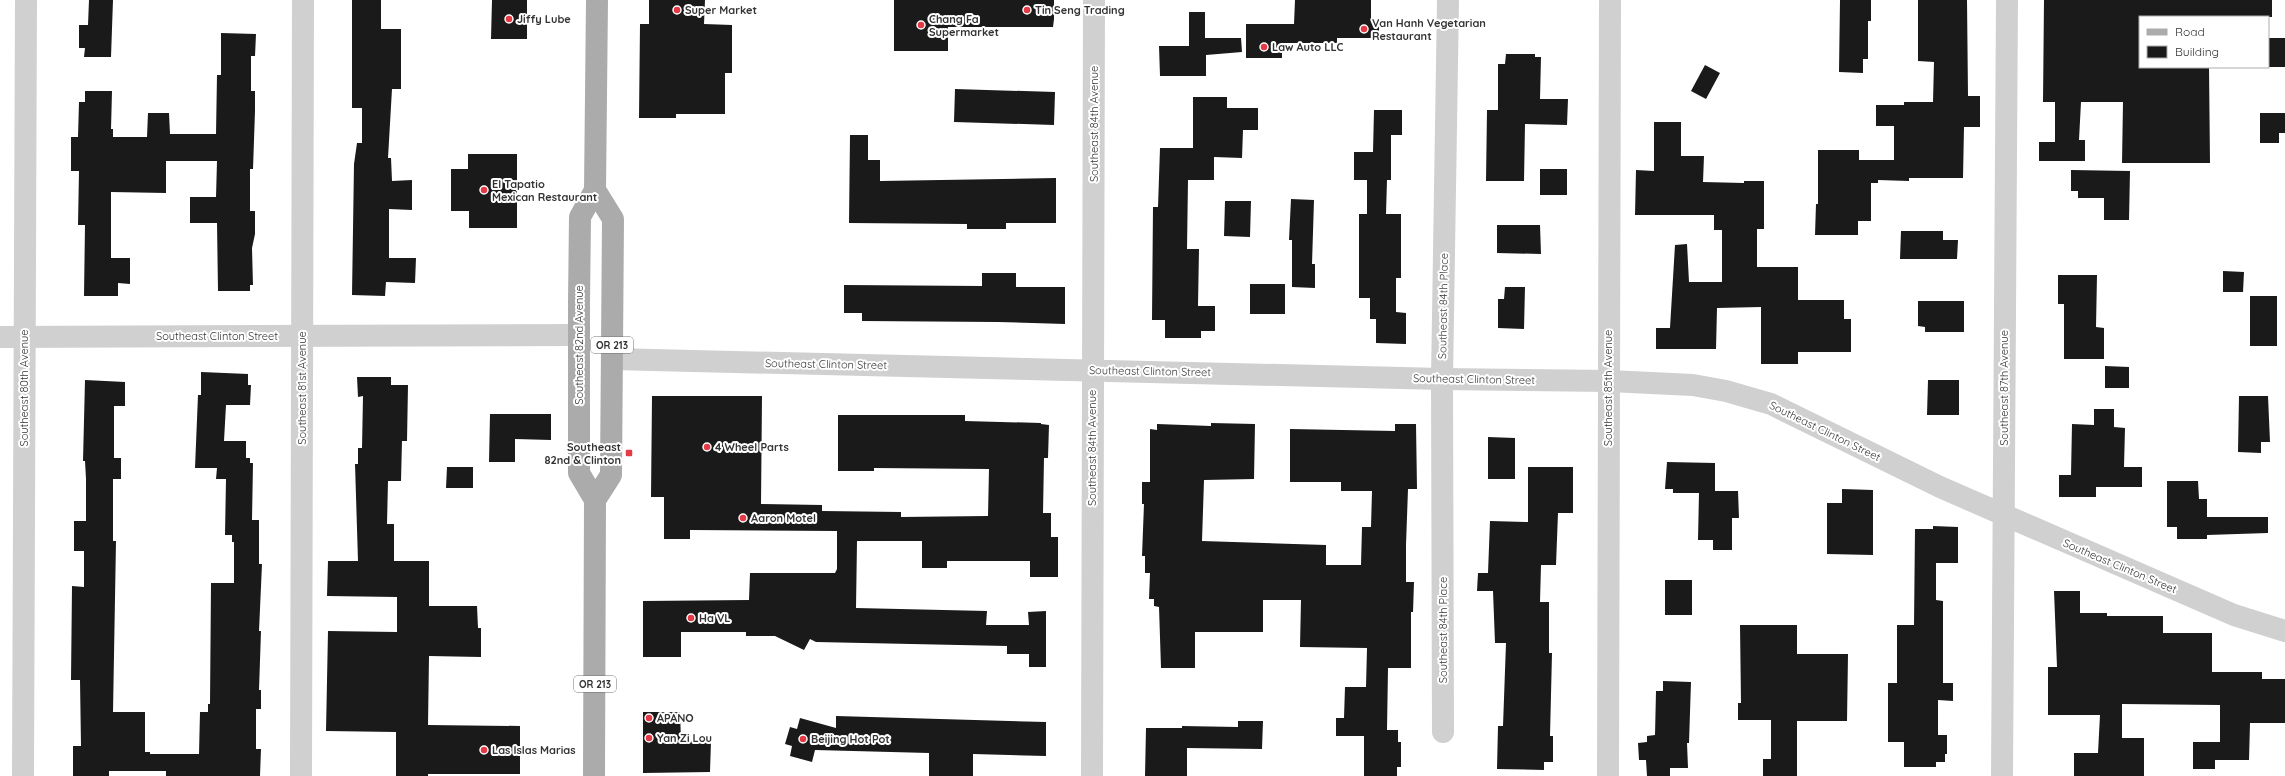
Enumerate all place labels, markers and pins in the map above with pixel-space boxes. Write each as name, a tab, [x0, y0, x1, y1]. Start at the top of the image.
place label: Super Market	[685, 3, 757, 17]
place label: Tin Seng Trading	[1035, 3, 1125, 17]
marker: Super Market	[672, 5, 682, 15]
marker: Tin Seng Trading	[1022, 5, 1032, 15]
place label: Jiffy Lube	[517, 12, 571, 26]
place label: Chang Fa Supermarket	[929, 12, 999, 39]
marker: Jiffy Lube	[504, 14, 514, 24]
place label: Van Hanh Vegetarian Restaurant	[1372, 16, 1486, 43]
marker: Chang Fa Supermarket	[916, 20, 926, 30]
marker: Van Hanh Vegetarian Restaurant	[1359, 24, 1369, 34]
place label: Law Auto LLC	[1272, 40, 1344, 54]
marker: Law Auto LLC	[1259, 42, 1269, 52]
place label: El Tapatio Mexican Restaurant	[492, 177, 597, 204]
marker: El Tapatio Mexican Restaurant	[479, 185, 489, 195]
place label: Southeast 82nd & Clinton	[544, 440, 621, 467]
place label: 4 Wheel Parts	[715, 440, 789, 454]
marker: 4 Wheel Parts	[702, 442, 712, 452]
marker: Southeast 82nd & Clinton	[624, 448, 634, 458]
place label: Aaron Motel	[751, 511, 816, 525]
marker: Aaron Motel	[738, 513, 748, 523]
place label: Ha VL	[699, 611, 731, 625]
marker: Ha VL	[686, 613, 696, 623]
place label: APANO	[657, 711, 694, 725]
marker: APANO	[644, 713, 654, 723]
place label: Yan Zi Lou	[657, 731, 712, 745]
place label: Beijing Hot Pot	[811, 732, 890, 746]
marker: Yan Zi Lou	[644, 733, 654, 743]
marker: Beijing Hot Pot	[798, 734, 808, 744]
place label: Las Islas Marias	[492, 743, 576, 757]
marker: Las Islas Marias	[479, 745, 489, 755]

